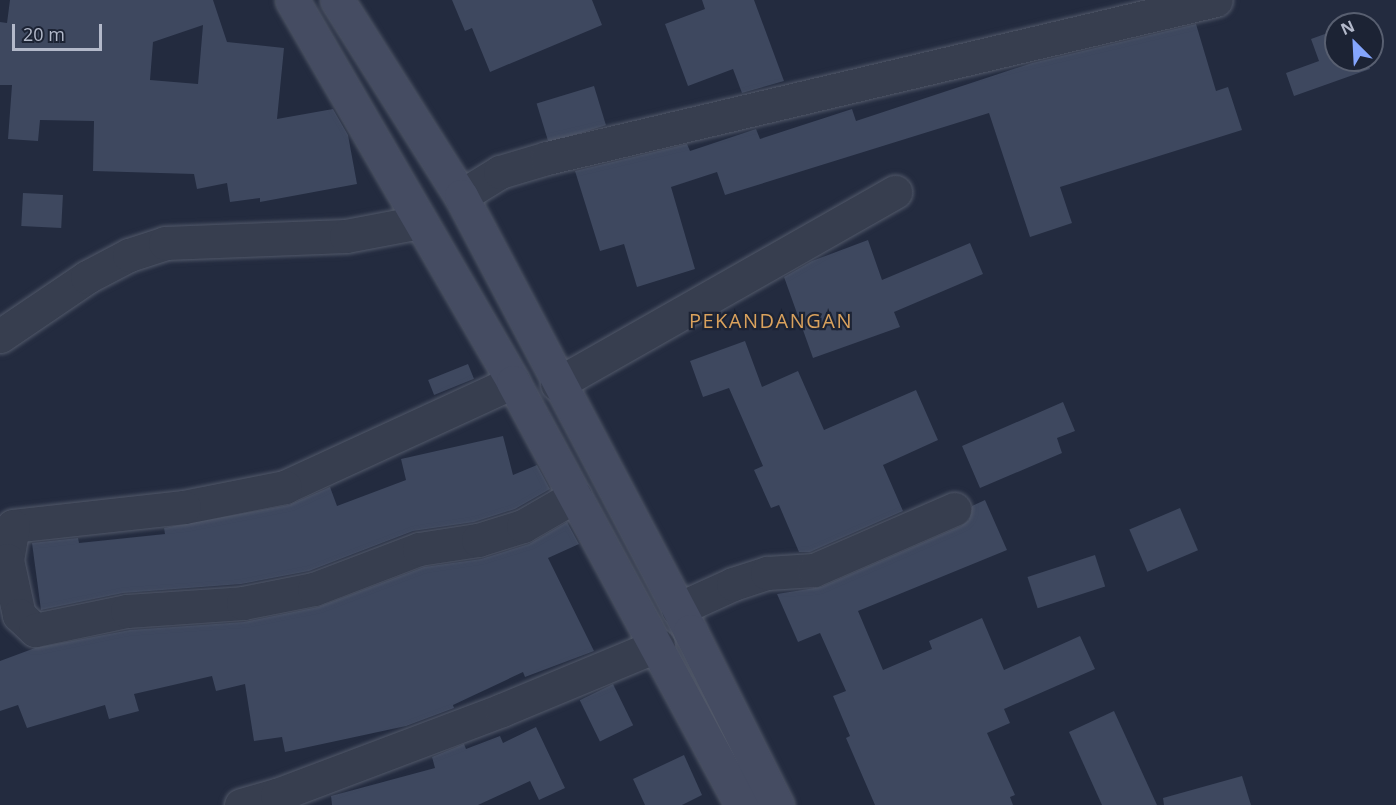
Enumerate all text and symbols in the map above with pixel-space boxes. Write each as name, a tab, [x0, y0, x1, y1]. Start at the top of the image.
scale bar	[15, 12, 105, 50]
north arrow	[1324, 12, 1384, 72]
text: N	[1337, 15, 1358, 40]
text: 20 m	[23, 22, 65, 46]
district label: PEKANDANGAN	[689, 308, 853, 332]

